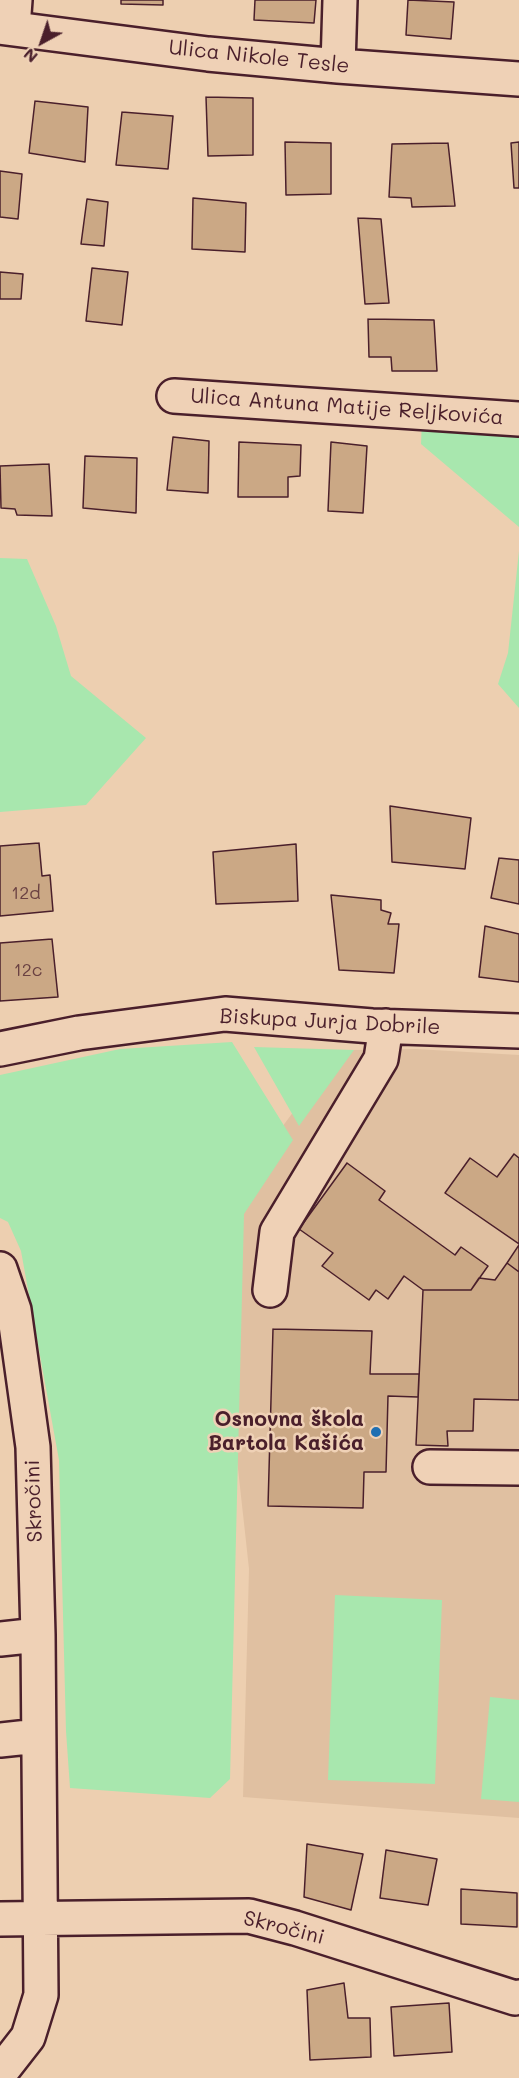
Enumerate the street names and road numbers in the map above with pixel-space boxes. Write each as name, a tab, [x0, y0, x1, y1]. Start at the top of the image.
street label: Ulica Nikole Tesle	[167, 35, 351, 79]
street label: Ulica Antuna Matije Reljkovića	[190, 383, 504, 431]
street label: Biskupa Jurja Dobrile	[219, 1004, 441, 1040]
street label: Skročini	[20, 1459, 48, 1543]
street label: Skročini	[241, 1906, 327, 1950]

